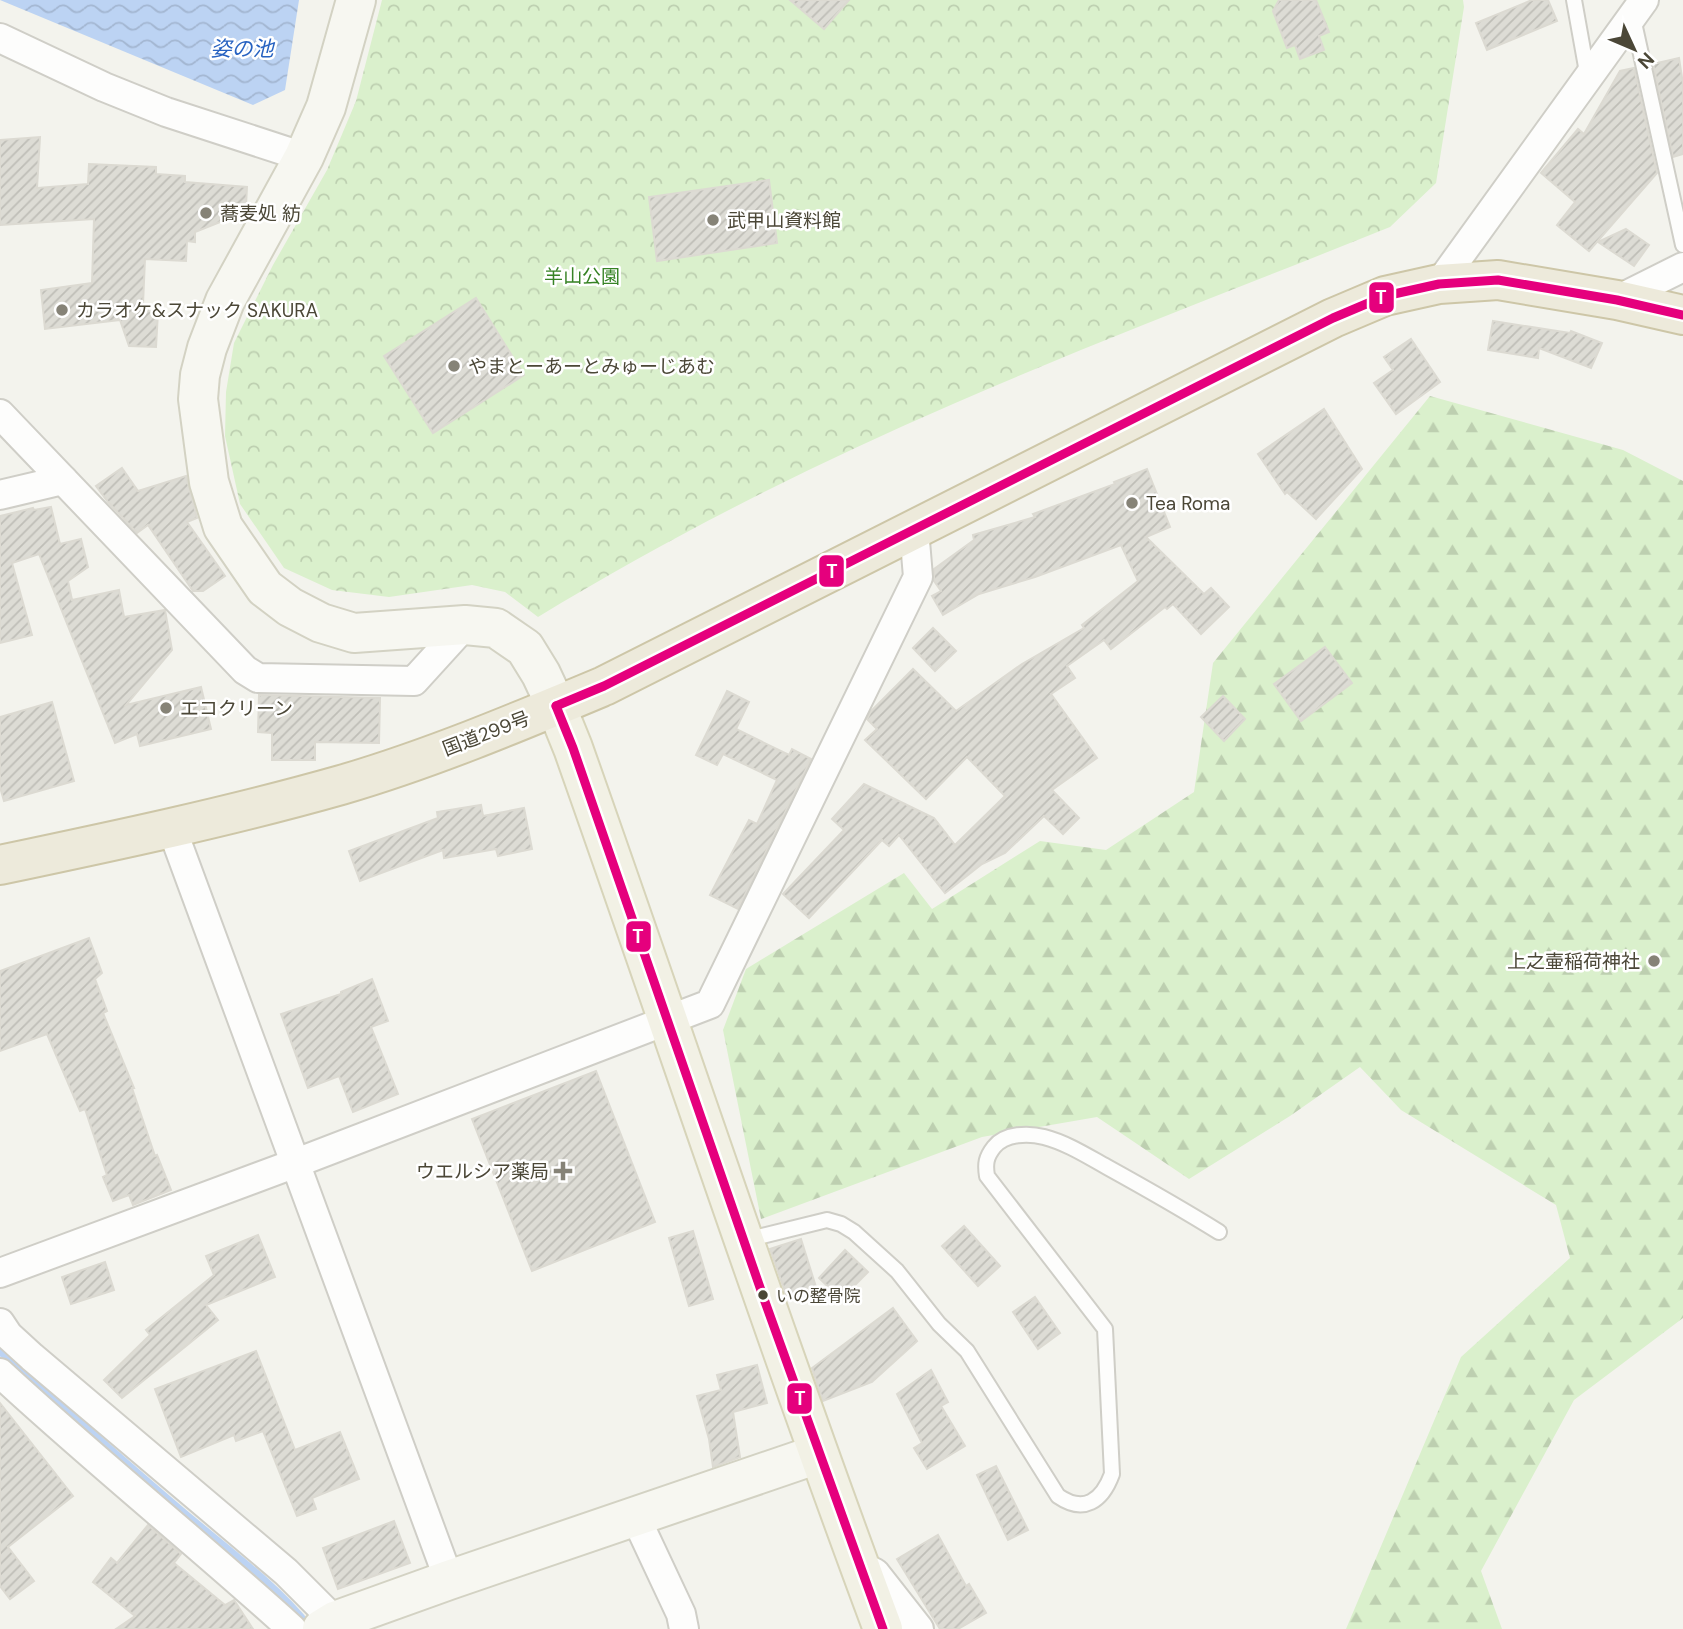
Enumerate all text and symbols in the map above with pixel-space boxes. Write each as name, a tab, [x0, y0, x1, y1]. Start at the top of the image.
north arrow	[1599, 14, 1669, 84]
water label: 姿の池	[211, 35, 275, 63]
text: N	[1632, 47, 1660, 74]
place label: 蕎麦処 紡	[220, 201, 301, 226]
marker: 蕎麦処 紡	[198, 205, 214, 221]
place label: 武甲山資料館	[727, 208, 841, 233]
marker: 武甲山資料館	[705, 212, 721, 228]
park label: 羊山公園	[544, 264, 620, 289]
line badge: T	[1368, 281, 1395, 314]
text: T	[1375, 285, 1387, 310]
place label: カラオケ&スナック SAKURA	[76, 298, 318, 323]
marker: カラオケ&スナック SAKURA	[54, 302, 70, 318]
place label: やまとーあーとみゅーじあむ	[468, 354, 715, 379]
marker: やまとーあーとみゅーじあむ	[446, 358, 462, 374]
place label: Tea Roma	[1146, 491, 1230, 516]
marker: Tea Roma	[1124, 495, 1140, 511]
line badge: T	[818, 554, 845, 588]
text: T	[826, 559, 838, 584]
place label: エコクリーン	[180, 696, 293, 721]
marker: エコクリーン	[158, 700, 174, 716]
street label: 国道299号	[439, 705, 533, 762]
line badge: T	[625, 920, 652, 953]
text: T	[632, 924, 644, 949]
place label: 上之壷稲荷神社	[1507, 949, 1640, 974]
marker: 上之壷稲荷神社	[1646, 953, 1662, 969]
place label: ウエルシア薬局	[416, 1159, 549, 1184]
marker: ウエルシア薬局	[555, 1163, 571, 1179]
place label: いの整骨院	[776, 1285, 861, 1307]
marker: いの整骨院	[756, 1288, 770, 1302]
line badge: T	[786, 1382, 813, 1415]
text: T	[794, 1386, 806, 1411]

